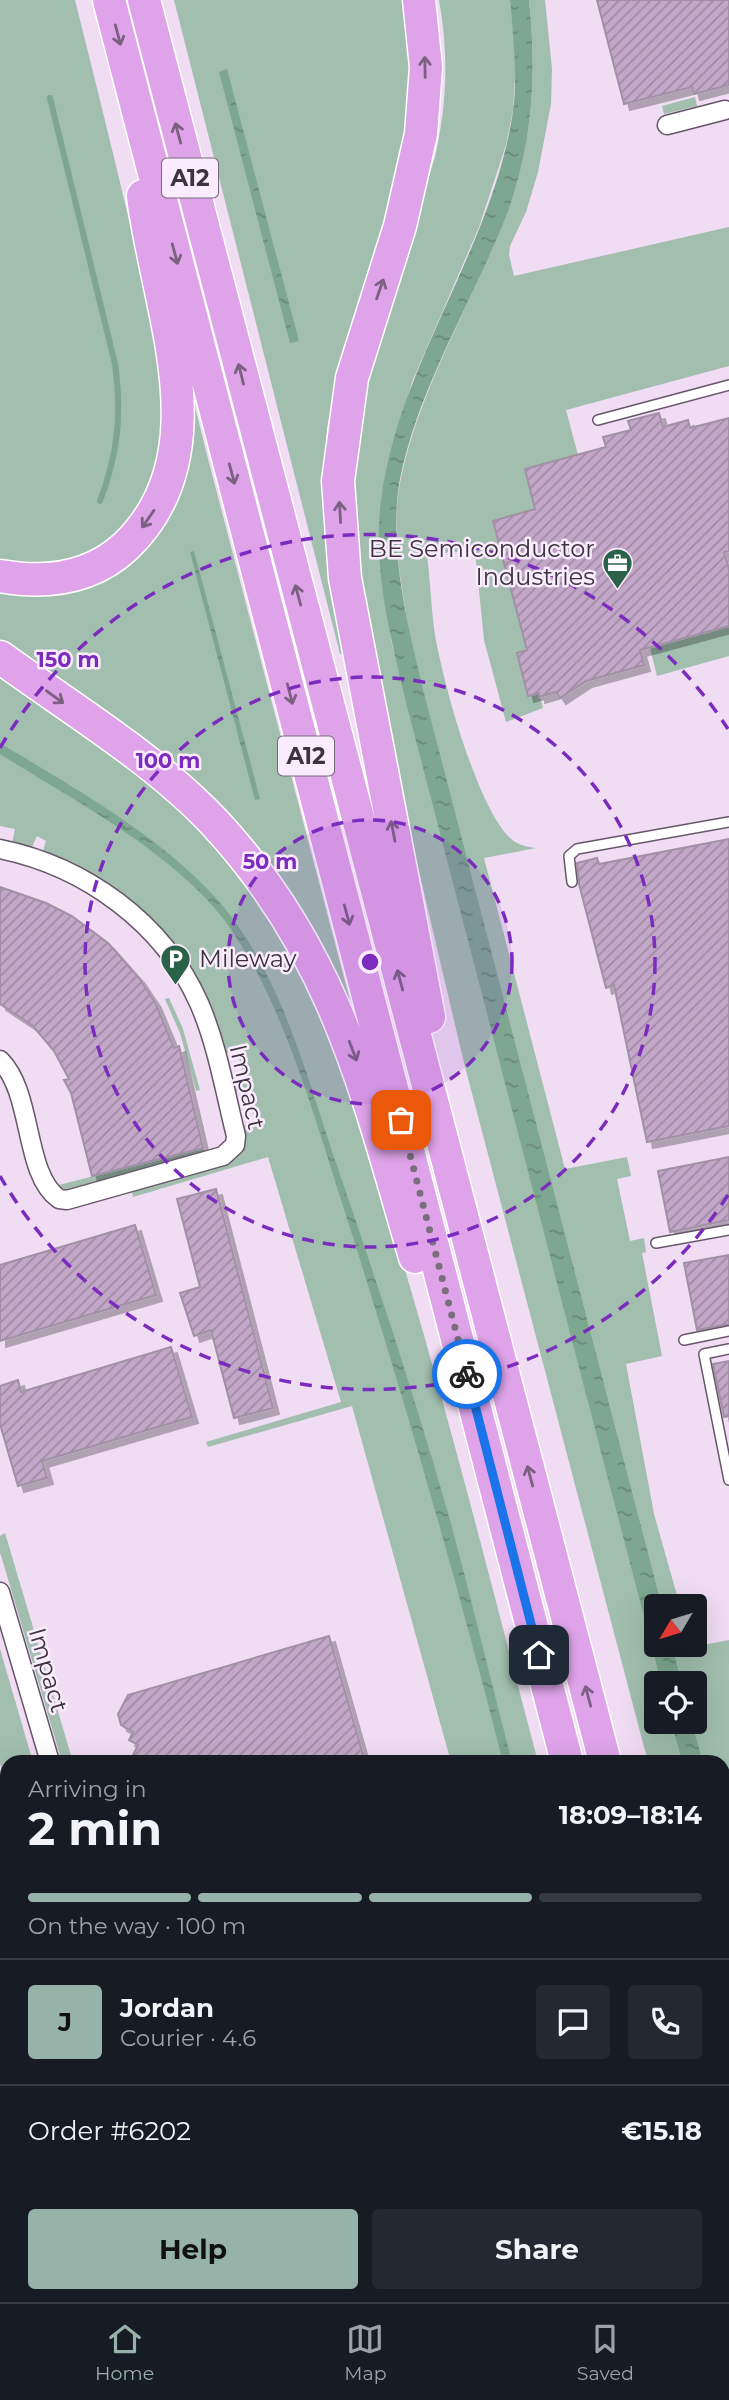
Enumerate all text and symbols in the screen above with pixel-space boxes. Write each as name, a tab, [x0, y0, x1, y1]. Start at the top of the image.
one-way arrow	[113, 24, 126, 46]
one-way arrow	[418, 55, 432, 78]
one-way arrow	[171, 123, 184, 145]
road number: A12	[162, 158, 218, 197]
one-way arrow	[169, 242, 182, 265]
one-way arrow	[375, 279, 387, 301]
one-way arrow	[234, 364, 247, 386]
one-way arrow	[227, 463, 240, 485]
one-way arrow	[333, 500, 346, 523]
one-way arrow	[141, 509, 155, 528]
place label: BE Semiconductor Industries	[369, 534, 595, 591]
office icon: BE Semiconductor Industries	[601, 546, 635, 590]
one-way arrow	[291, 584, 304, 606]
text: 150 m	[37, 647, 99, 672]
one-way arrow	[284, 683, 297, 705]
one-way arrow	[45, 690, 64, 705]
road number: A12	[278, 736, 334, 776]
text: 100 m	[136, 748, 200, 773]
one-way arrow	[386, 820, 399, 843]
text: 50 m	[243, 849, 297, 874]
one-way arrow	[341, 903, 354, 925]
parking icon: Mileway	[159, 942, 193, 986]
place label: Mileway	[199, 944, 296, 973]
centre of rings	[358, 950, 382, 974]
one-way arrow	[393, 970, 406, 992]
one-way arrow	[348, 1040, 361, 1062]
street label: Impact	[224, 1041, 271, 1133]
pin	[371, 1090, 431, 1150]
icon: bag	[382, 1101, 420, 1139]
courier	[432, 1339, 502, 1409]
icon: bike	[448, 1355, 486, 1393]
one-way arrow	[523, 1465, 536, 1488]
north arrow	[644, 1594, 707, 1657]
map controls	[644, 1594, 707, 1734]
street label: Impact	[23, 1624, 74, 1716]
pin	[509, 1625, 569, 1685]
icon: home	[520, 1636, 558, 1674]
button: locate	[644, 1671, 707, 1734]
one-way arrow	[581, 1685, 594, 1708]
text: Arriving in	[28, 1775, 147, 1803]
text: 18:09–18:14	[559, 1799, 702, 1831]
text: 2 min	[28, 1800, 162, 1857]
text: On the way · 100 m	[28, 1912, 246, 1940]
button: chat	[536, 1985, 610, 2059]
button: phone	[628, 1985, 702, 2059]
text: Jordan	[120, 1992, 214, 2024]
text: J	[58, 2006, 72, 2038]
text: Courier · 4.6	[120, 2024, 256, 2052]
text: Order #6202	[28, 2115, 191, 2147]
text: €15.18	[621, 2115, 702, 2147]
button: Help	[28, 2209, 358, 2289]
button: Share	[372, 2209, 702, 2289]
tab: Home	[95, 2320, 154, 2385]
tab: Map	[344, 2320, 387, 2385]
tab: Saved	[577, 2320, 634, 2385]

